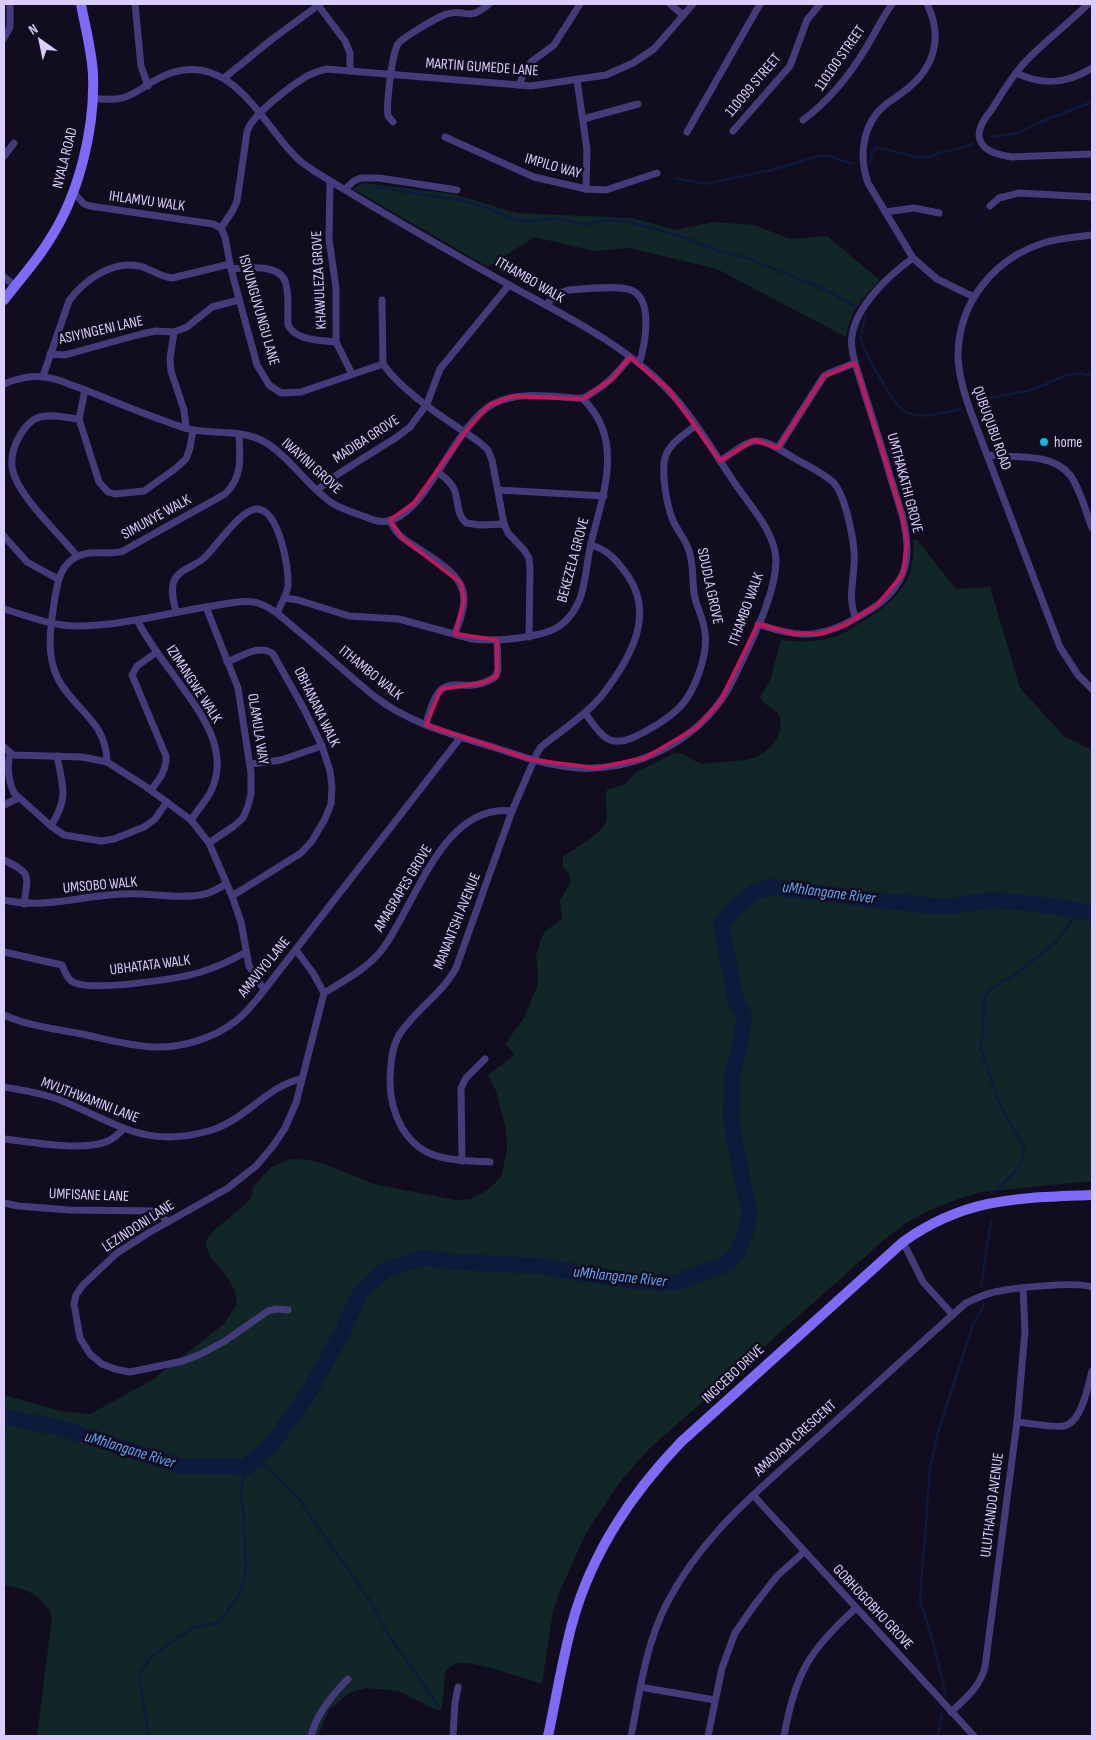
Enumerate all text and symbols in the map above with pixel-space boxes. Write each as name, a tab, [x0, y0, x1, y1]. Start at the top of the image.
north arrow	[15, 15, 65, 65]
text: N	[25, 20, 41, 39]
street label: 110100 STREET	[810, 21, 870, 95]
street label: 110099 STREET	[721, 49, 785, 121]
street label: MARTIN GUMEDE LANE	[425, 54, 539, 80]
street label: NYALA ROAD	[48, 126, 82, 190]
street label: IMPILO WAY	[523, 149, 584, 183]
street label: IHLAMVU WALK	[108, 186, 186, 216]
street label: KHAWULEZA GROVE	[307, 230, 331, 330]
street label: ISIVUNGUVUNGU LANE	[234, 252, 284, 368]
street label: ITHAMBO WALK	[492, 253, 568, 308]
street label: ASIYINGENI LANE	[56, 311, 145, 349]
street label: QUBUQUBU ROAD	[968, 383, 1016, 473]
street label: MADIBA GROVE	[329, 410, 403, 468]
street label: UMTHAKATHI GROVE	[883, 431, 927, 535]
place label: home	[1054, 433, 1082, 452]
street label: IWAYINI GROVE	[278, 434, 346, 498]
marker: home	[1038, 436, 1050, 448]
street label: SIMUNYE WALK	[118, 490, 194, 544]
street label: BEKEZELA GROVE	[553, 515, 593, 605]
street label: SDUDLA GROVE	[693, 546, 727, 626]
street label: ITHAMBO WALK	[724, 570, 768, 648]
street label: IZIMANGWE WALK	[162, 641, 226, 727]
street label: ITHAMBO WALK	[335, 641, 407, 705]
street label: OBHANANA WALK	[289, 664, 345, 750]
street label: OLAMULA WAY	[243, 692, 273, 767]
street label: AMAGRAPES GROVE	[369, 841, 436, 936]
street label: MANANTSHI AVENUE	[429, 870, 485, 972]
street label: UMSOBO WALK	[62, 872, 138, 898]
water label: uMhlangane River	[781, 878, 877, 908]
street label: AMAVIYO LANE	[233, 933, 294, 1002]
street label: UBHATATA WALK	[108, 951, 192, 979]
street label: MVUTHWAMINI LANE	[38, 1073, 142, 1127]
street label: UMFISANE LANE	[49, 1184, 129, 1206]
street label: LEZINDONI LANE	[98, 1196, 178, 1256]
water label: uMhlangane River	[572, 1263, 668, 1291]
street label: INGCEBO DRIVE	[698, 1340, 768, 1408]
street label: AMADADA CRESCENT	[749, 1396, 840, 1481]
water label: uMhlangane River	[82, 1427, 178, 1473]
street label: ULUTHANDO AVENUE	[976, 1452, 1008, 1558]
street label: GOBHOGOBHO GROVE	[828, 1560, 918, 1654]

